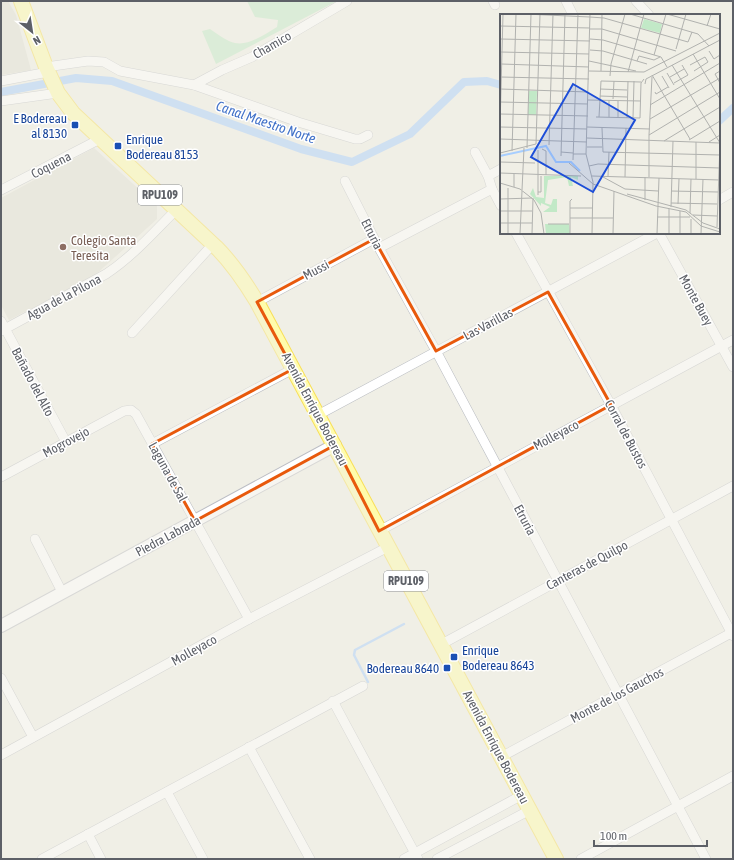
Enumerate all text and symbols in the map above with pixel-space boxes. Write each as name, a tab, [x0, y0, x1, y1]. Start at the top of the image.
north arrow	[12, 12, 52, 52]
inset map	[500, 14, 720, 234]
street label: Chamico	[250, 28, 294, 62]
text: N	[31, 34, 43, 47]
water label: Canal Maestro Norte	[214, 97, 318, 147]
place label: E Bodereau al 8130	[13, 111, 67, 141]
marker: E Bodereau al 8130	[70, 120, 80, 130]
place label: Enrique Bodereau 8153	[126, 132, 199, 162]
marker: Enrique Bodereau 8153	[113, 141, 123, 151]
street label: Coquena	[29, 149, 73, 181]
road number: RPU109	[138, 185, 182, 205]
street label: Etruria	[358, 216, 386, 252]
place label: Colegio Santa Teresita	[71, 233, 136, 263]
marker: Colegio Santa Teresita	[58, 242, 68, 252]
street label: Mussi	[300, 257, 332, 283]
street label: Agua de la Pilona	[24, 271, 104, 323]
street label: Monte Buey	[676, 272, 716, 329]
street label: Las Varillas	[461, 305, 516, 343]
street label: Bañado del Alto	[9, 345, 57, 419]
street label: Avenida Enrique Bodereau	[279, 350, 351, 468]
street label: Corral de Bustos	[602, 397, 651, 471]
street label: Molleyaco	[531, 417, 581, 453]
street label: Mogrovejo	[40, 424, 92, 460]
street label: Laguna de Sal	[145, 440, 191, 505]
street label: Etruria	[511, 502, 539, 538]
street label: Piedra Labrada	[133, 513, 203, 559]
street label: Canteras de Quilpo	[544, 537, 630, 593]
road number: RPU109	[384, 571, 428, 591]
street label: Molleyaco	[169, 631, 219, 669]
place label: Enrique Bodereau 8643	[462, 643, 535, 673]
marker: Enrique Bodereau 8643	[449, 652, 459, 662]
place label: Bodereau 8640	[366, 661, 439, 676]
marker: Bodereau 8640	[442, 663, 452, 673]
street label: Monte de los Gauchos	[568, 664, 666, 726]
street label: Avenida Enrique Bodereau	[460, 688, 532, 806]
scale bar	[594, 822, 707, 848]
text: 100 m	[600, 829, 627, 843]

